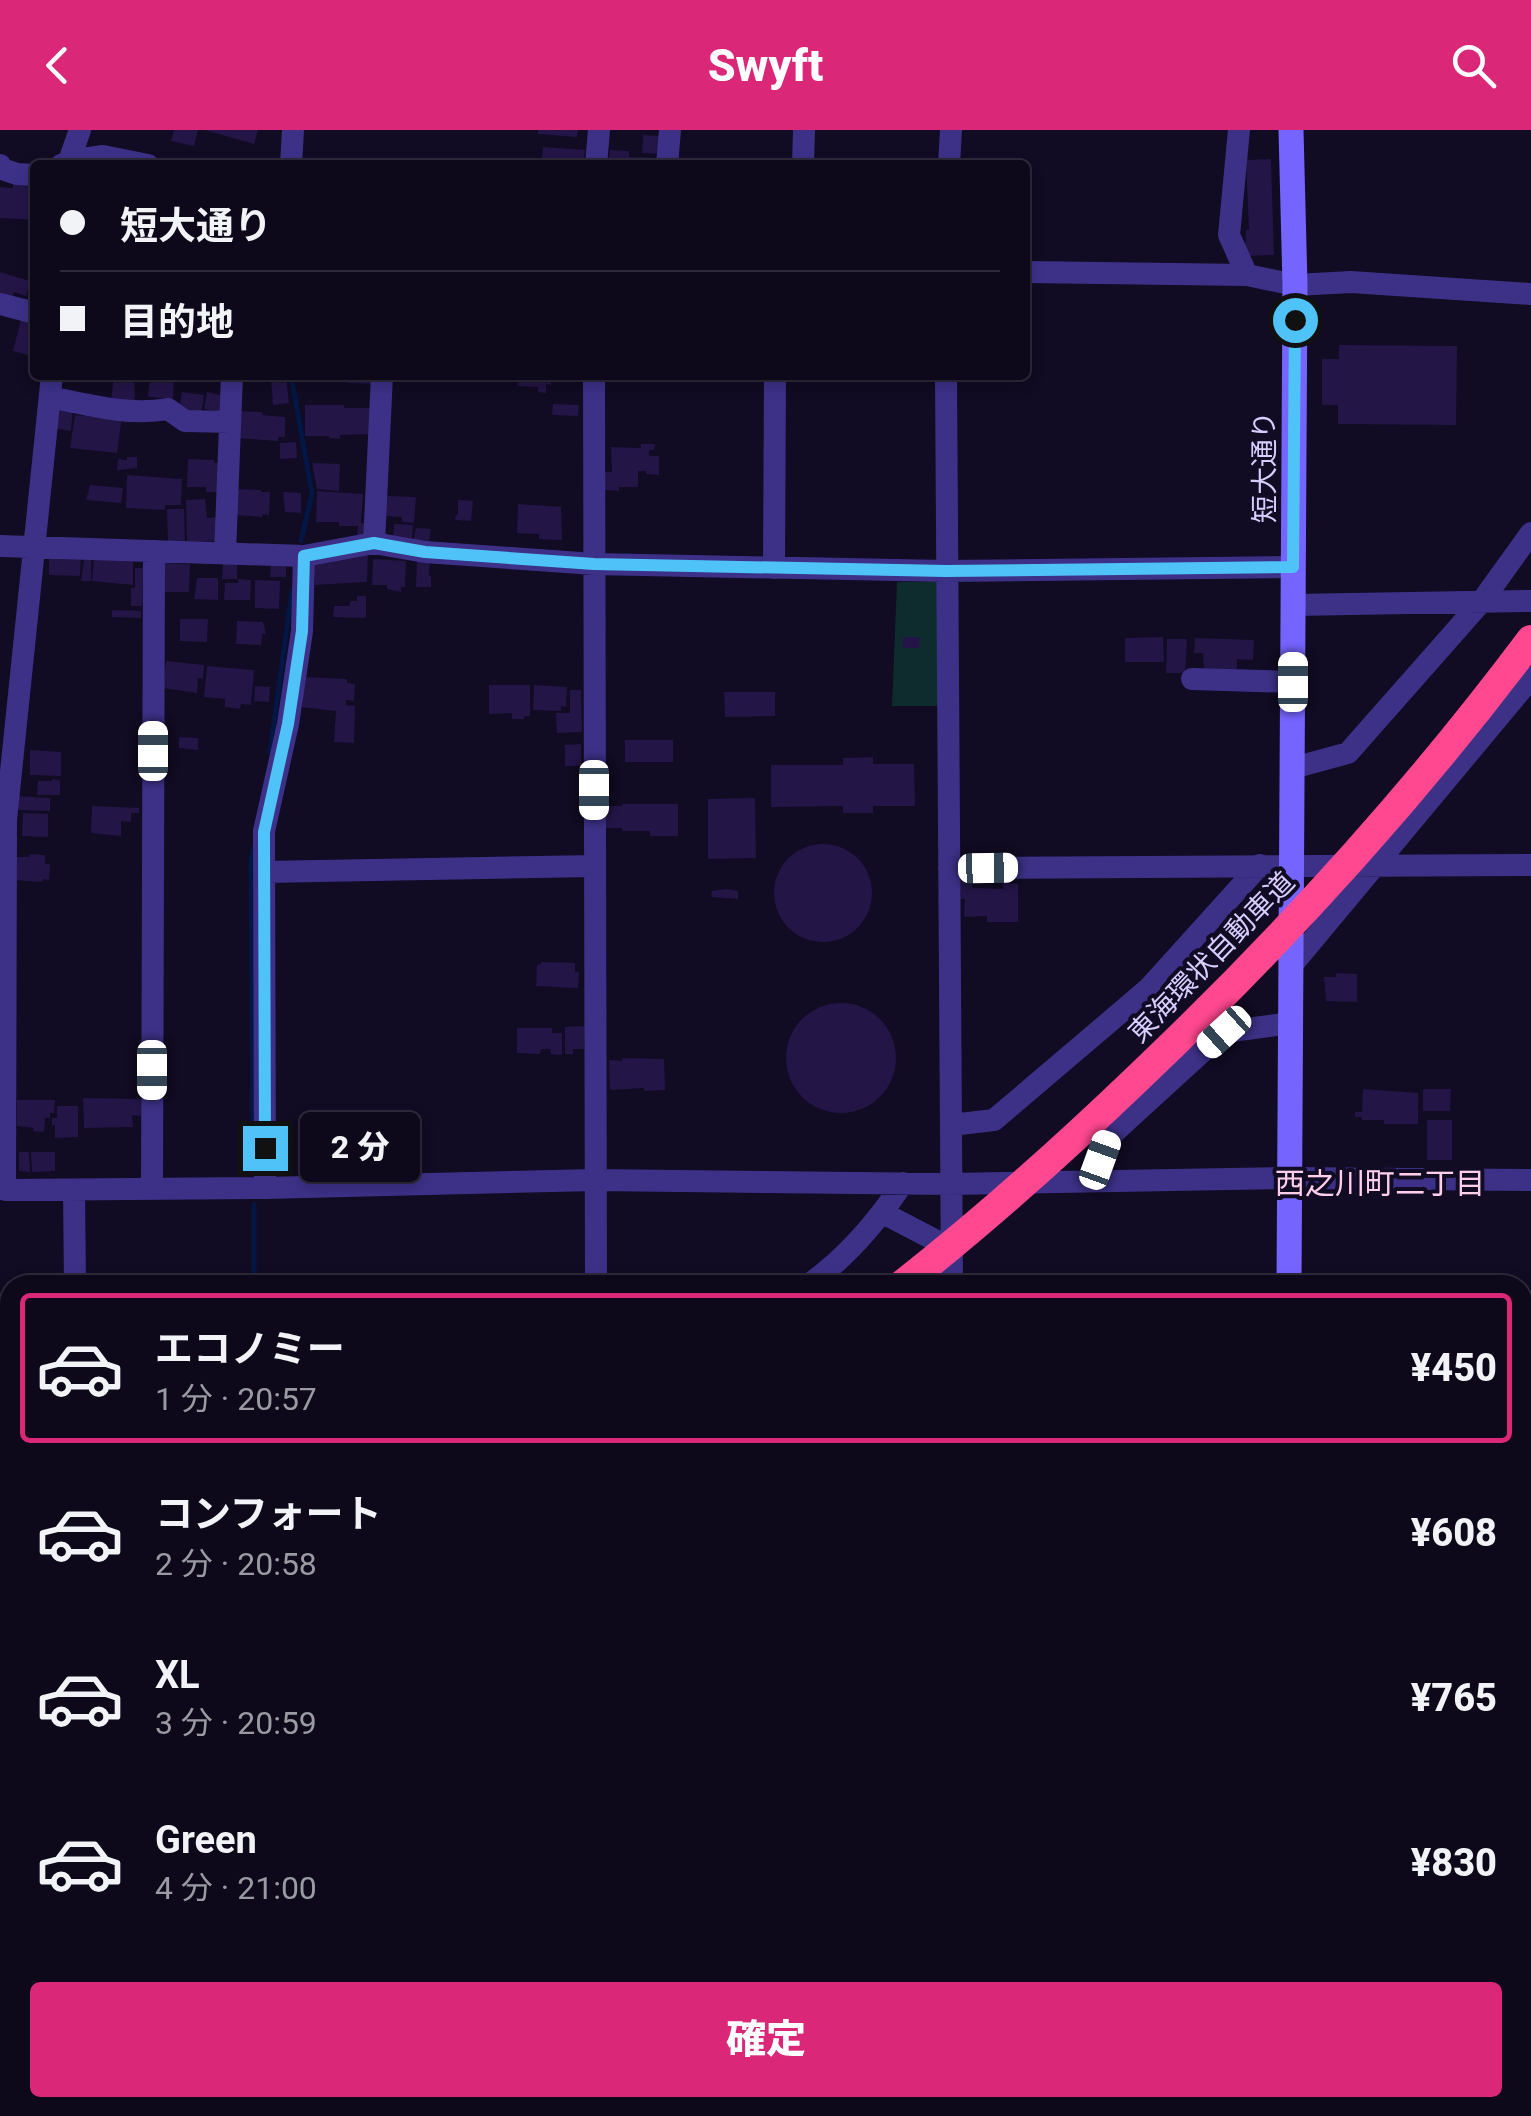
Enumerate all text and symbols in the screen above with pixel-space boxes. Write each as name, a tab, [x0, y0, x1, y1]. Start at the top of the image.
icon: back	[30, 38, 85, 93]
icon: search	[1446, 38, 1501, 93]
text: Swyft	[708, 39, 823, 92]
text: 短大通り	[120, 204, 272, 248]
route start	[1273, 298, 1318, 343]
text: 目的地	[120, 300, 234, 344]
street label: 短大通り	[1248, 411, 1281, 523]
car	[1278, 652, 1308, 712]
car	[138, 721, 168, 781]
car	[579, 760, 609, 820]
car	[958, 852, 1018, 884]
street label: 東海環状自動車道	[1122, 865, 1301, 1049]
car	[1192, 1001, 1256, 1063]
car	[137, 1040, 167, 1100]
callout: 2 分	[300, 1113, 420, 1183]
route end	[243, 1126, 288, 1171]
car	[1076, 1127, 1124, 1193]
text: 2 分	[331, 1128, 389, 1166]
district label: 西之川町二丁目	[1275, 1166, 1485, 1201]
icon: car	[35, 1323, 125, 1413]
text: エコノミー	[155, 1327, 345, 1371]
text: ¥450	[1411, 1346, 1497, 1390]
text: 1 分 · 20:57	[155, 1380, 317, 1418]
icon: car	[35, 1488, 125, 1578]
text: コンフォート	[155, 1492, 382, 1536]
text: ¥608	[1411, 1511, 1497, 1555]
text: 2 分 · 20:58	[155, 1545, 317, 1583]
icon: car	[35, 1653, 125, 1743]
text: XL	[155, 1653, 200, 1697]
text: ¥765	[1411, 1676, 1497, 1720]
text: 3 分 · 20:59	[155, 1704, 317, 1742]
icon: car	[35, 1818, 125, 1908]
text: Green	[155, 1818, 257, 1862]
text: ¥830	[1411, 1841, 1497, 1885]
text: 4 分 · 21:00	[155, 1869, 317, 1907]
button: 確定	[30, 1982, 1502, 2097]

